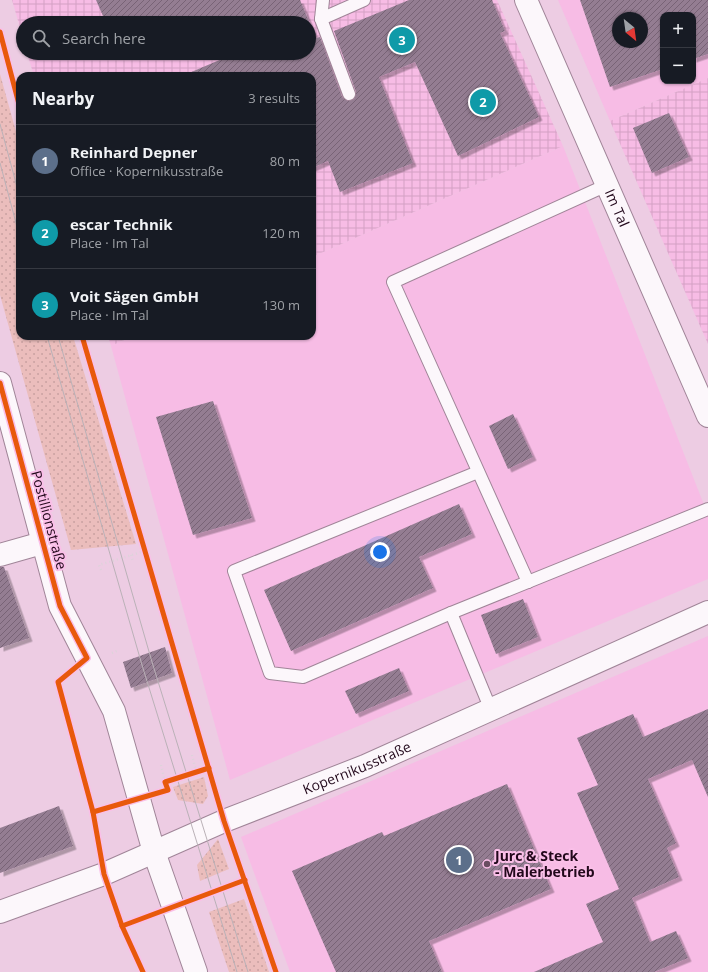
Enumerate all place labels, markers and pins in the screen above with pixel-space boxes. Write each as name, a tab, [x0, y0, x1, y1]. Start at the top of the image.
pin: 3	[389, 25, 415, 55]
pin: 2	[470, 87, 496, 117]
pin: 1	[446, 845, 472, 875]
place label: Jurc & Steck - Malerbetrieb	[493, 846, 595, 881]
marker: Jurc & Steck - Malerbetrieb	[482, 859, 492, 869]

